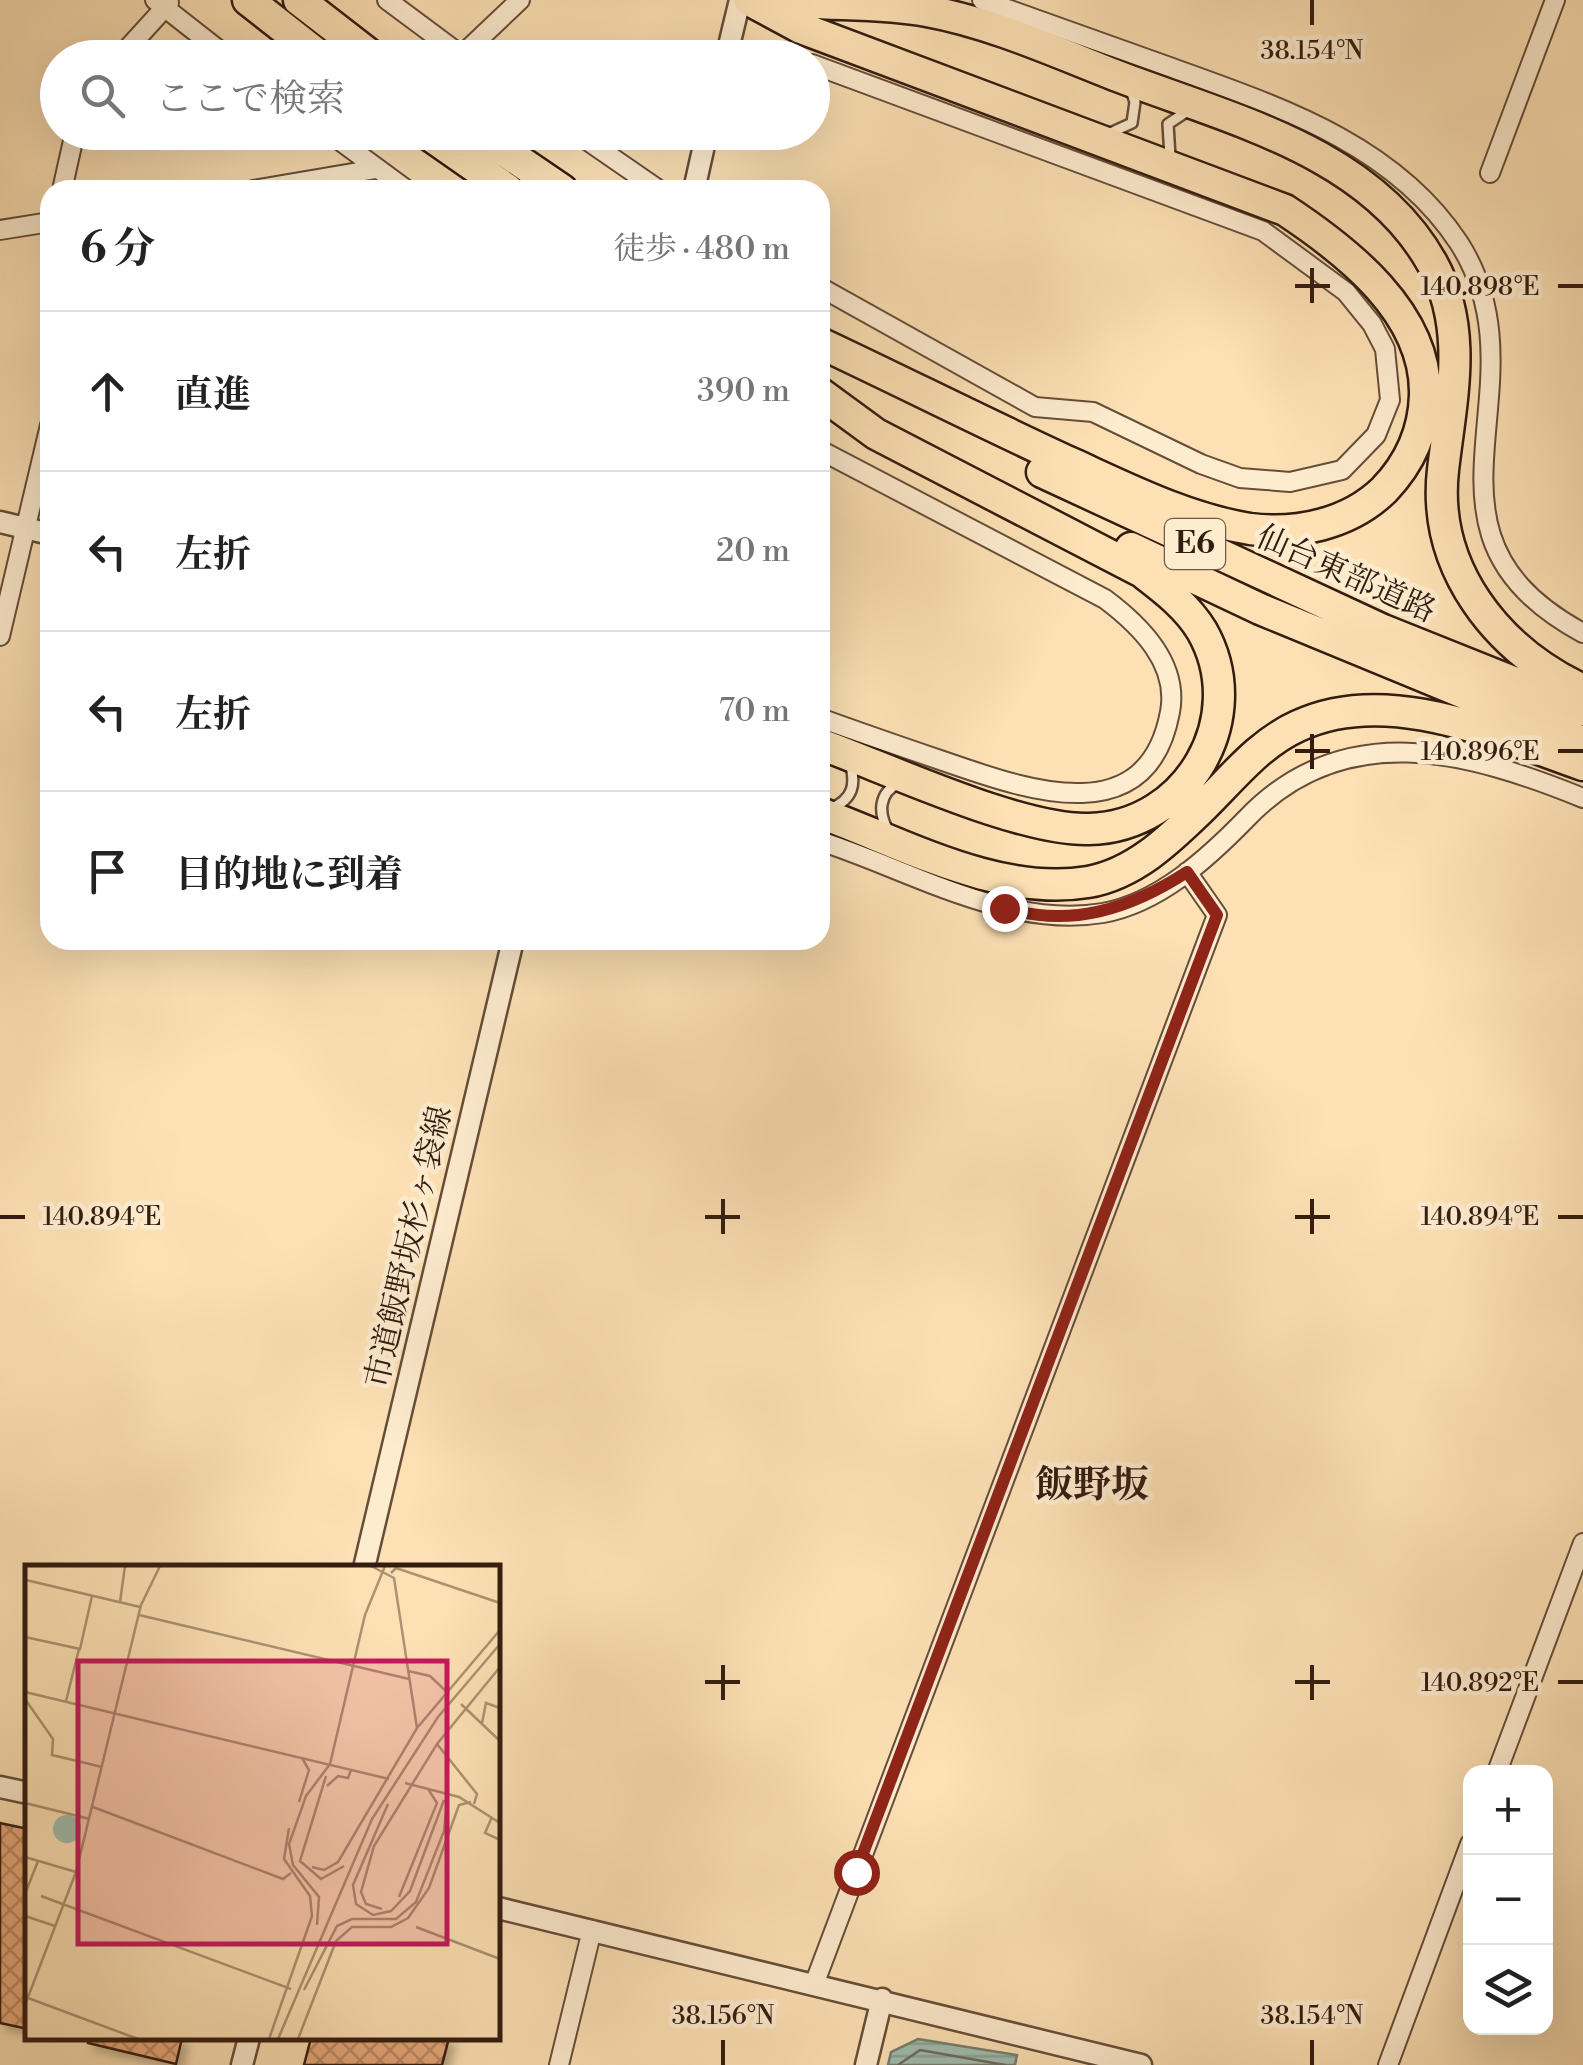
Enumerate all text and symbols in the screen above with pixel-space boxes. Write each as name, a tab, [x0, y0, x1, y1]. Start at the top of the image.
text: 38.154°N	[1261, 36, 1364, 67]
search box	[40, 40, 830, 150]
icon: search	[75, 68, 130, 123]
text: ここで検索	[155, 76, 345, 123]
text: 6 分	[80, 223, 155, 276]
text: 徒歩 · 480 m	[613, 229, 790, 269]
text: 140.898°E	[1420, 272, 1540, 303]
icon: ahead	[80, 364, 135, 419]
text: 390 m	[697, 371, 790, 411]
text: 直進	[175, 372, 251, 419]
street label: 仙台東部道路	[1250, 517, 1442, 631]
road number: E6	[1165, 519, 1225, 569]
icon: left	[80, 524, 135, 579]
text: 20 m	[716, 531, 790, 571]
text: 左折	[175, 532, 251, 579]
icon: left	[80, 684, 135, 739]
text: 70 m	[719, 691, 790, 731]
text: 左折	[175, 692, 251, 739]
text: 140.896°E	[1421, 737, 1539, 768]
icon: arrive	[80, 844, 135, 899]
text: 目的地に到着	[175, 852, 403, 899]
route end	[982, 886, 1028, 932]
street label: 市道飯野坂杉ヶ袋線	[357, 1102, 461, 1392]
text: 140.894°E	[43, 1202, 161, 1233]
text: 140.894°E	[1421, 1202, 1539, 1233]
district label: 飯野坂	[1035, 1462, 1149, 1509]
inset map	[25, 1565, 500, 2040]
text: 140.892°E	[1421, 1668, 1539, 1699]
map controls	[1463, 1765, 1553, 2035]
button: +	[1463, 1765, 1553, 1855]
route start	[834, 1850, 880, 1896]
button: −	[1463, 1855, 1553, 1945]
button: layers	[1463, 1945, 1553, 2035]
text: 38.156°N	[672, 2001, 775, 2032]
text: 38.154°N	[1261, 2001, 1364, 2032]

